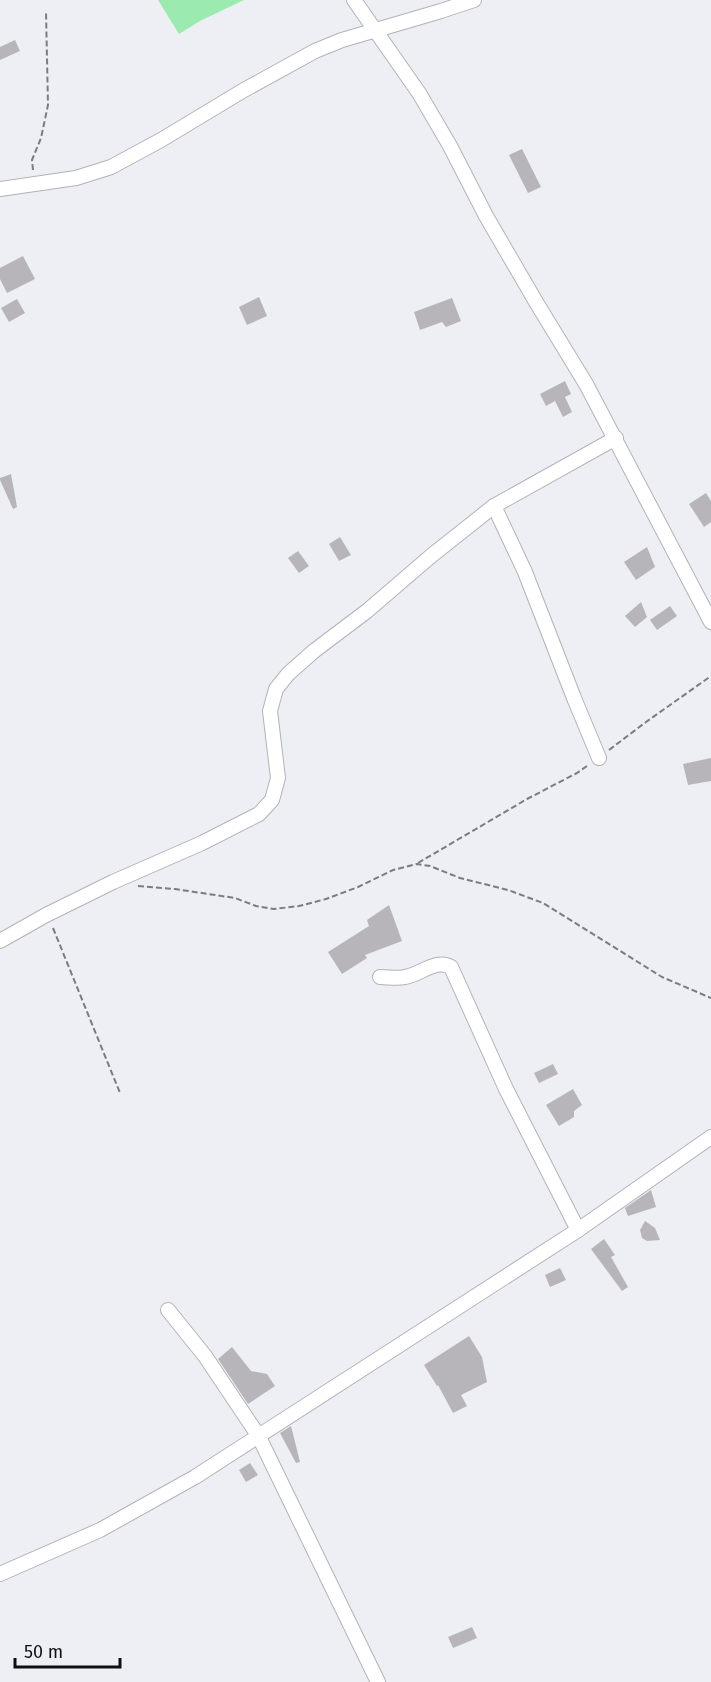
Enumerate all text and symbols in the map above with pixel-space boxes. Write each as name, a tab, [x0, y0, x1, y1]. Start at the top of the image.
scale bar	[15, 1631, 120, 1669]
text: 50 m	[24, 1641, 63, 1663]

